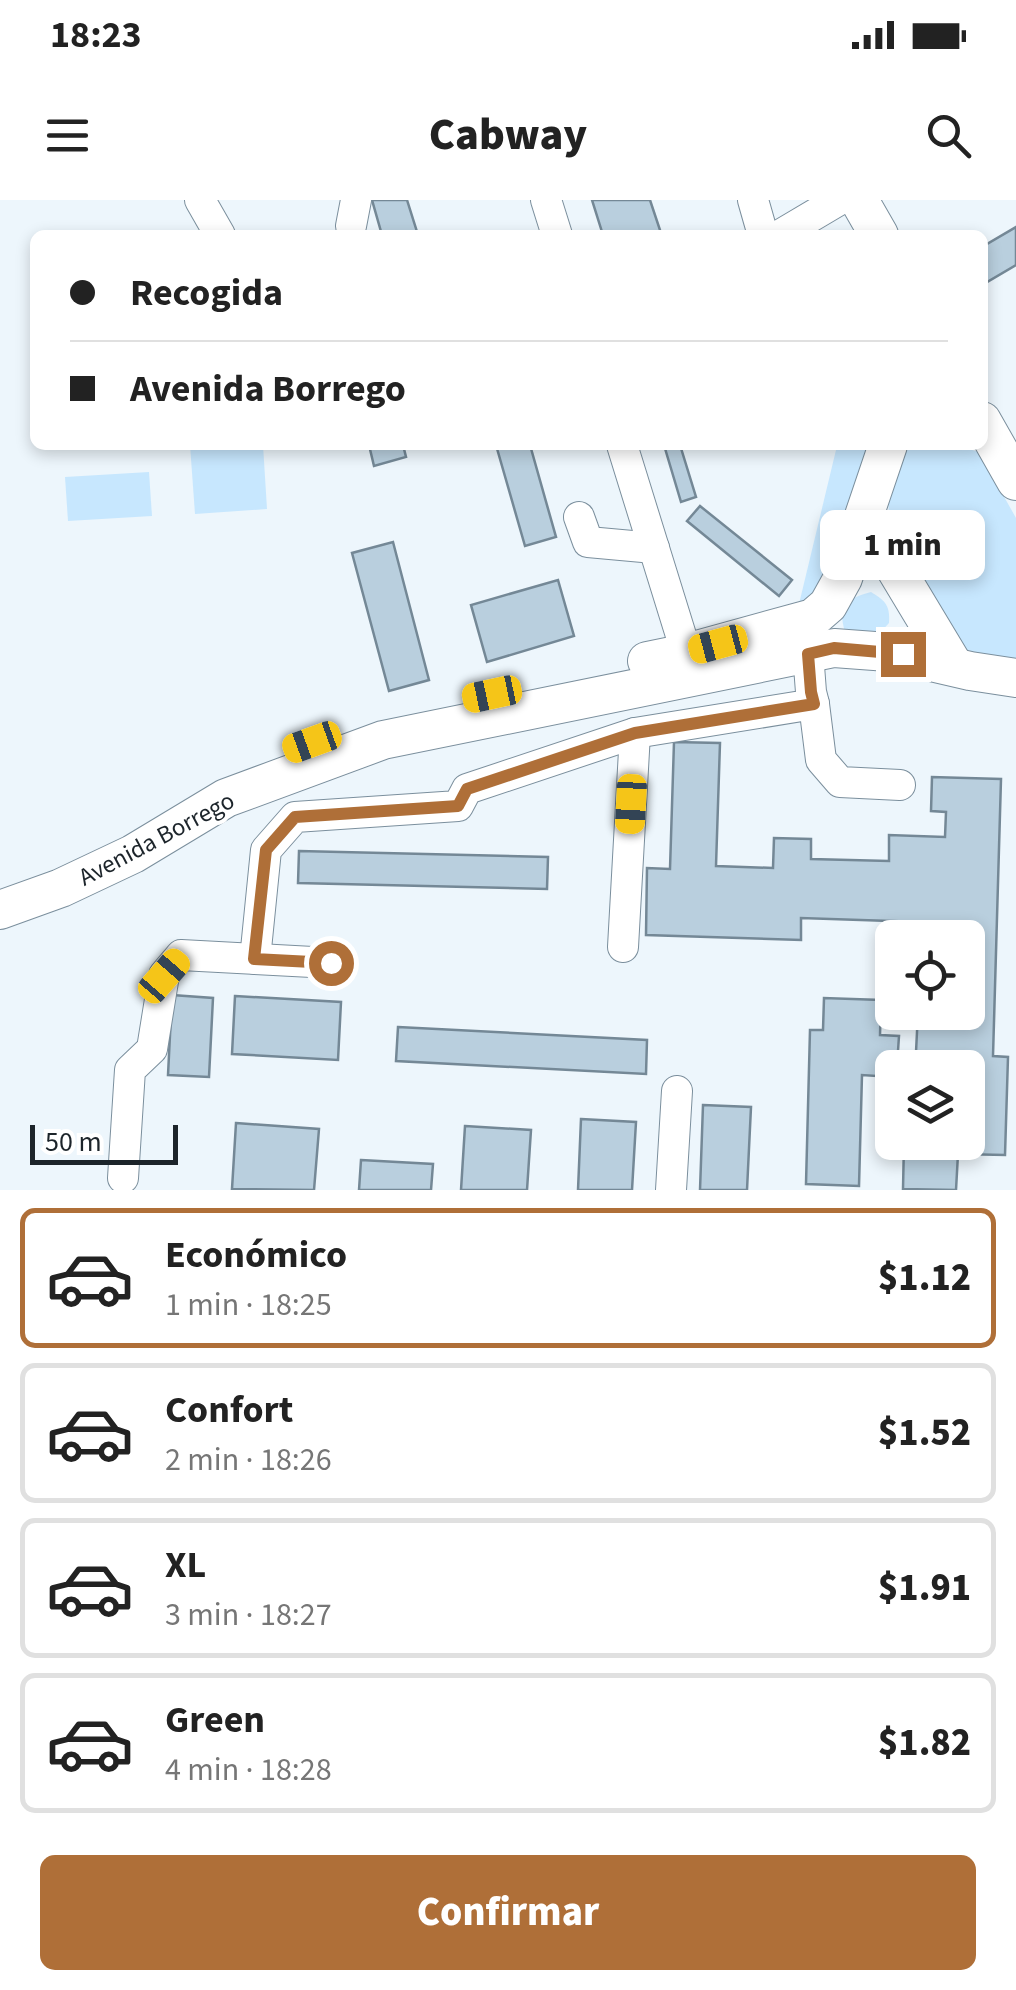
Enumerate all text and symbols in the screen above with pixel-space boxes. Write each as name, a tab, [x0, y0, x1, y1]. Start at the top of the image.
text: 18:23	[50, 8, 142, 62]
text: Cabway	[429, 103, 587, 167]
icon: menu	[40, 108, 95, 163]
icon: search	[921, 108, 976, 163]
text: Recogida	[130, 266, 283, 320]
text: Avenida Borrego	[130, 362, 406, 416]
callout: 1 min	[820, 509, 986, 579]
text: 1 min	[863, 522, 942, 568]
car	[685, 622, 751, 666]
route end	[881, 632, 926, 677]
car	[460, 673, 524, 715]
car	[279, 718, 345, 766]
car	[614, 773, 648, 835]
street label: Avenida Borrego	[72, 783, 241, 895]
map controls	[875, 920, 985, 1160]
button: locate	[875, 920, 985, 1030]
route start	[309, 941, 354, 986]
car	[133, 944, 195, 1008]
button: layers	[875, 1050, 985, 1160]
scale bar	[30, 1120, 178, 1164]
text: 50 m	[45, 1122, 102, 1162]
text: Económico	[165, 1228, 347, 1282]
icon: car	[45, 1233, 135, 1323]
text: $1.12	[878, 1251, 971, 1305]
text: 1 min · 18:25	[165, 1282, 332, 1328]
text: Confort	[165, 1383, 293, 1437]
icon: car	[45, 1388, 135, 1478]
text: $1.52	[878, 1406, 971, 1460]
text: 2 min · 18:26	[165, 1437, 332, 1483]
text: XL	[165, 1538, 206, 1592]
icon: car	[45, 1543, 135, 1633]
text: $1.91	[878, 1561, 971, 1615]
text: 3 min · 18:27	[165, 1592, 332, 1638]
text: Green	[165, 1693, 265, 1747]
icon: car	[45, 1698, 135, 1788]
text: $1.82	[878, 1716, 971, 1770]
text: 4 min · 18:28	[165, 1747, 332, 1793]
button: Confirmar	[40, 1855, 976, 1970]

